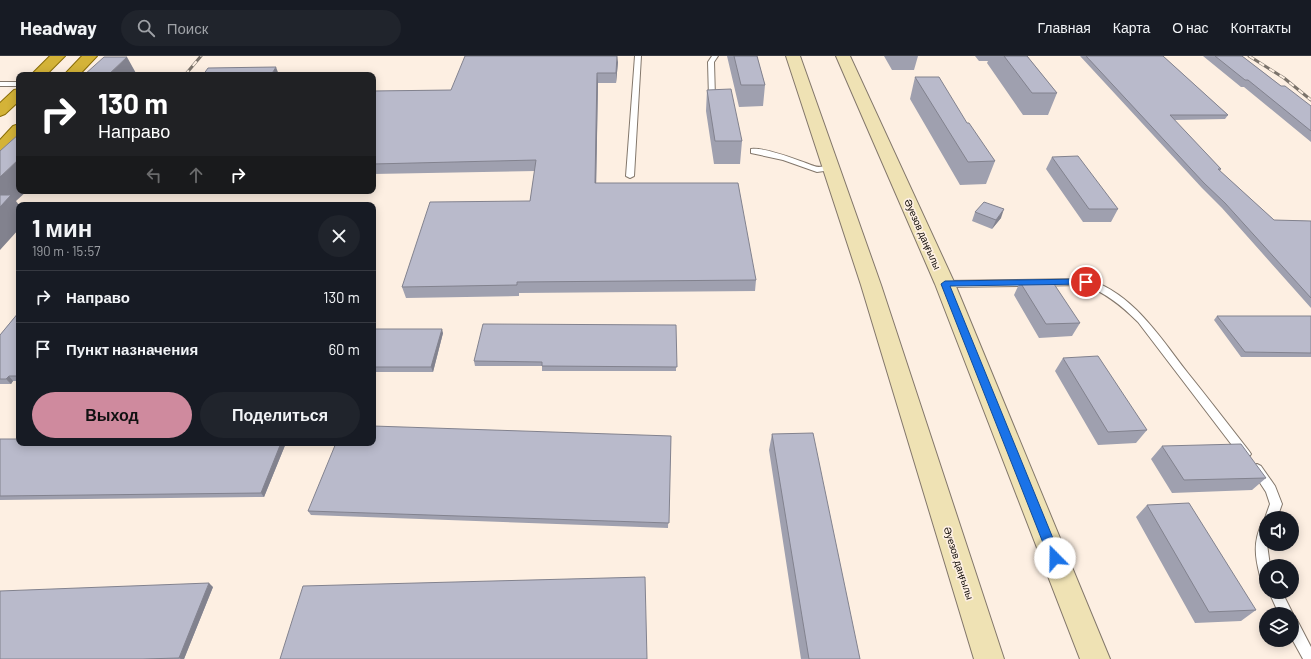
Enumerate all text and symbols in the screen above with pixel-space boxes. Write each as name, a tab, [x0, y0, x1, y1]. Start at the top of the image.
search box	[121, 10, 401, 46]
text: Headway	[20, 16, 97, 39]
icon: search	[135, 17, 157, 39]
text: Поиск	[167, 19, 208, 37]
text: Главная	[1038, 19, 1091, 36]
text: Карта	[1113, 19, 1150, 36]
text: О нас	[1172, 19, 1209, 36]
text: Контакты	[1231, 19, 1291, 36]
text: 130 m	[98, 86, 168, 120]
icon: right	[32, 88, 84, 140]
text: Направо	[98, 120, 170, 142]
icon: left	[143, 164, 165, 186]
icon: ahead	[185, 164, 207, 186]
icon: right	[227, 164, 249, 186]
street label: Әуезов даңғылы	[902, 197, 944, 271]
text: 1 мин	[32, 213, 92, 242]
button: close	[318, 215, 360, 257]
text: 190 m · 15:57	[32, 243, 100, 259]
pin	[1069, 265, 1103, 299]
icon: arrive	[1075, 271, 1097, 293]
icon: right	[32, 286, 54, 308]
text: Направо	[66, 288, 130, 306]
text: 130 m	[323, 288, 360, 306]
icon: arrive	[32, 338, 54, 360]
text: Пункт назначения	[66, 340, 198, 358]
text: 60 m	[328, 340, 360, 358]
button: Выход	[32, 392, 192, 438]
button: Поделиться	[200, 392, 360, 438]
map controls	[1259, 511, 1299, 647]
button: sound	[1259, 511, 1299, 551]
street label: Әуезов даңғылы	[942, 525, 976, 601]
position arrow	[1034, 537, 1076, 579]
button: search	[1259, 559, 1299, 599]
button: layers	[1259, 607, 1299, 647]

